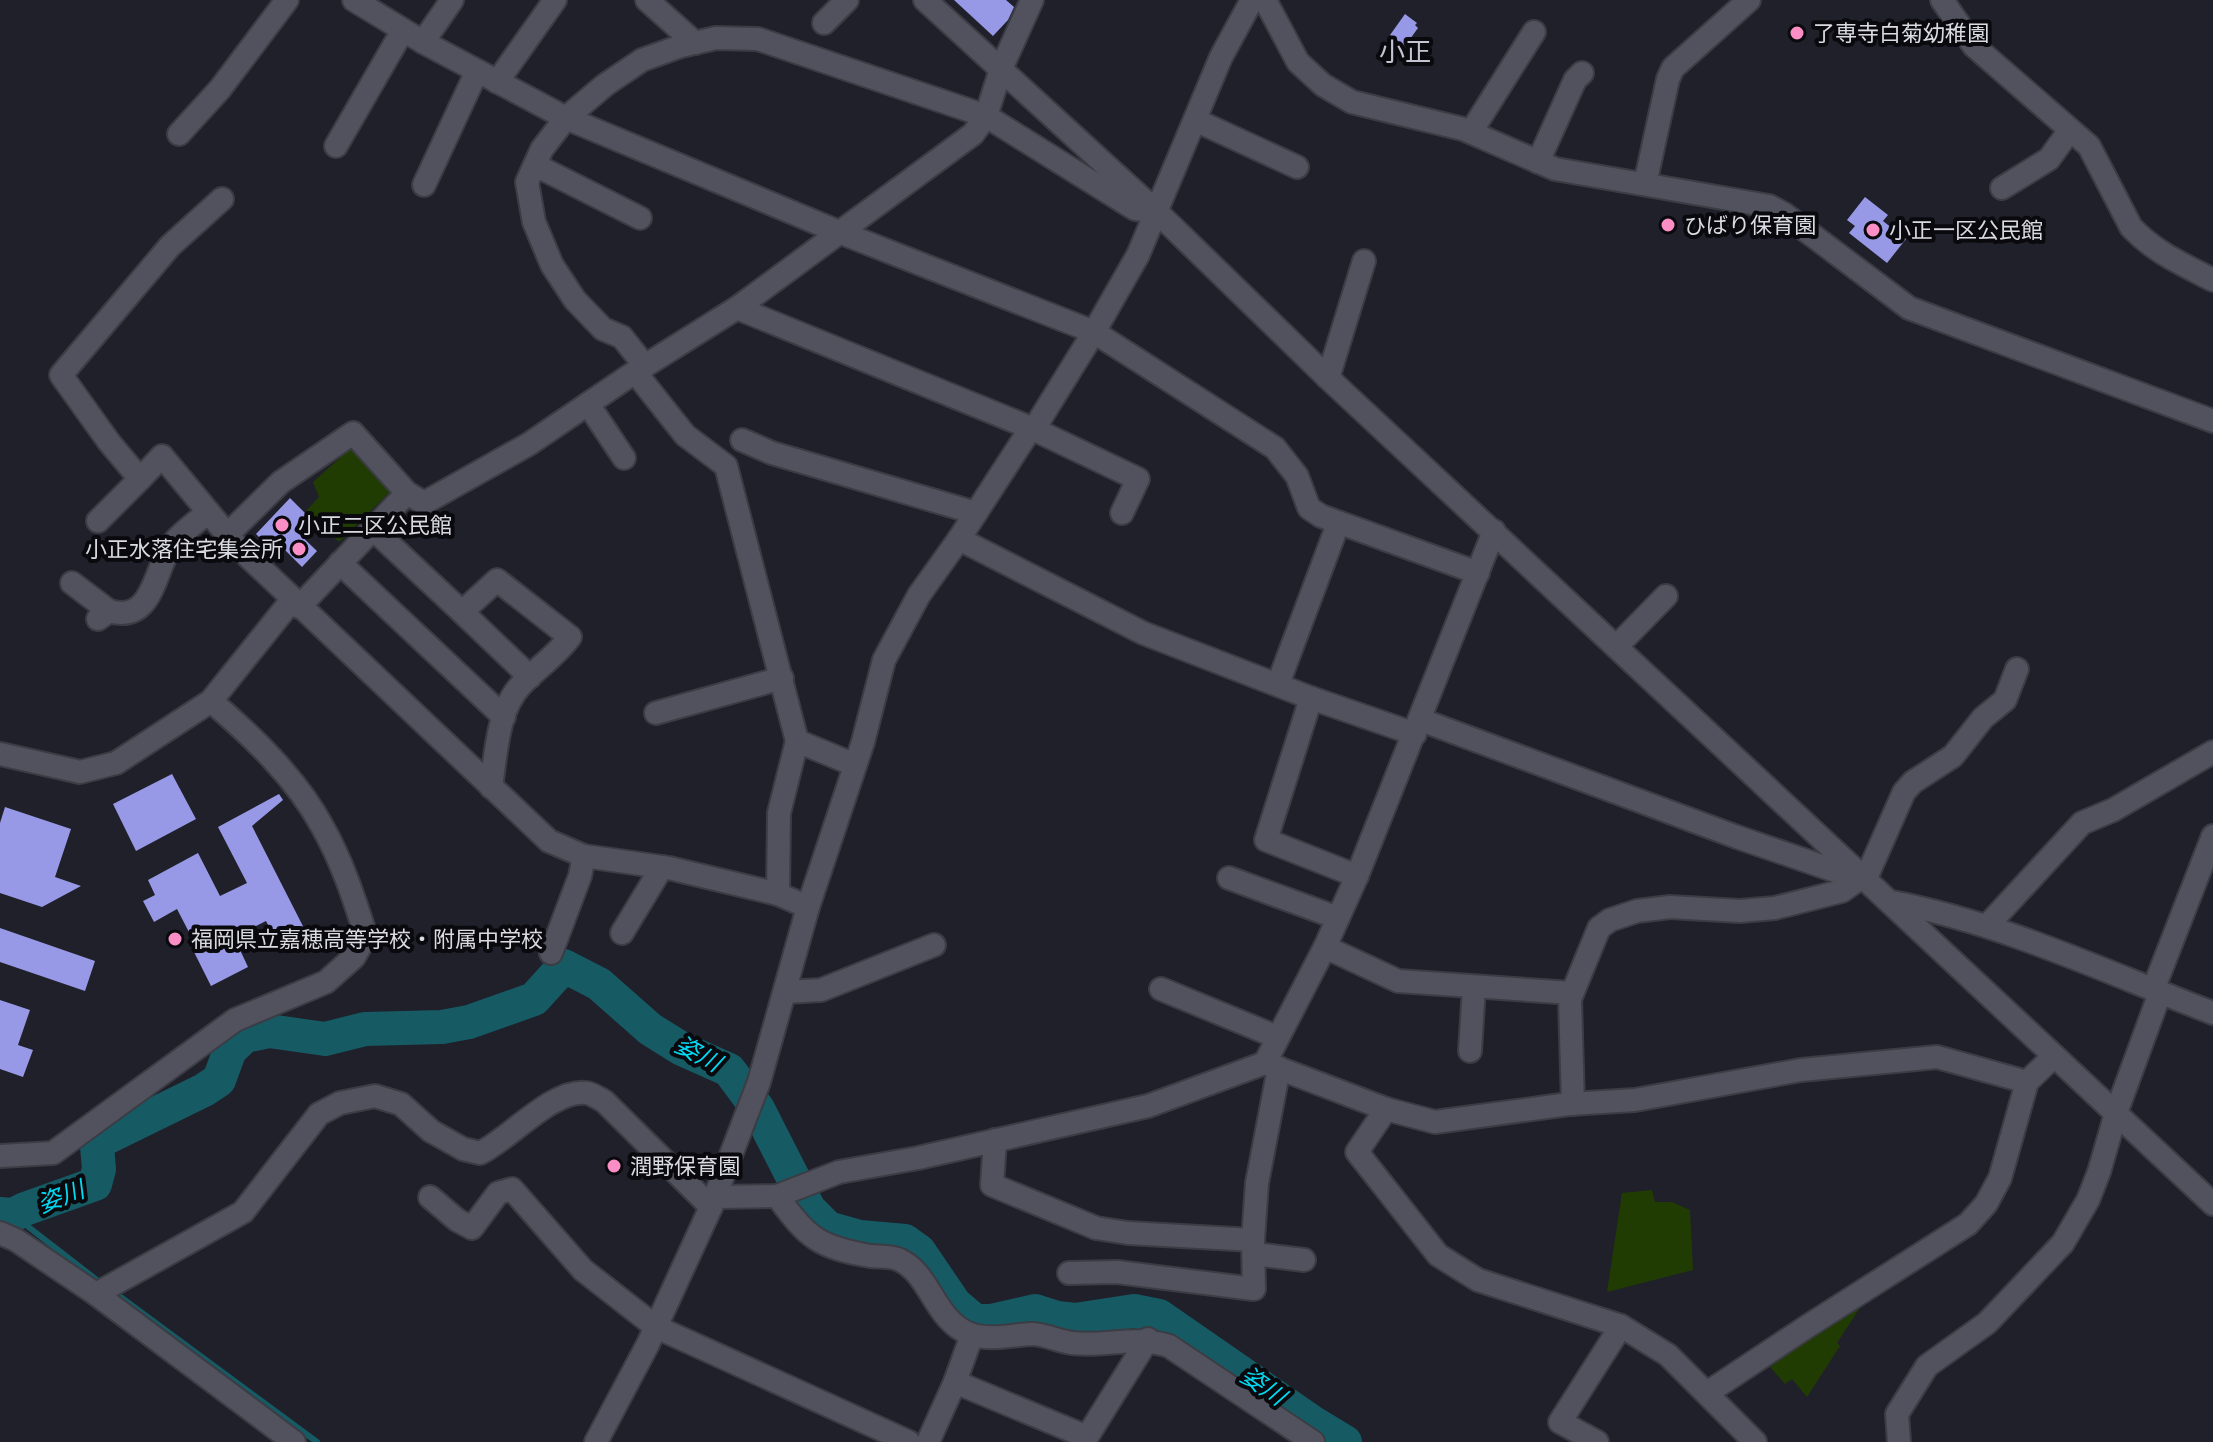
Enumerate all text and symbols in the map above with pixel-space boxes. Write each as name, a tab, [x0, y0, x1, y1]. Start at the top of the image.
place label: 了専寺白菊幼稚園	[1813, 19, 1989, 46]
marker: 了専寺白菊幼稚園	[1788, 24, 1806, 42]
district label: 小正	[1379, 35, 1431, 67]
place label: ひばり保育園	[1684, 211, 1816, 238]
marker: ひばり保育園	[1659, 216, 1677, 234]
place label: 小正一区公民館	[1889, 216, 2043, 243]
marker: 小正一区公民館	[1864, 221, 1882, 239]
place label: 小正二区公民館	[298, 511, 452, 538]
marker: 小正二区公民館	[273, 516, 291, 534]
place label: 小正水落住宅集会所	[85, 535, 283, 562]
marker: 小正水落住宅集会所	[290, 540, 308, 558]
place label: 福岡県立嘉穂高等学校・附属中学校	[191, 925, 543, 952]
marker: 福岡県立嘉穂高等学校・附属中学校	[166, 930, 184, 948]
water label: 姿川	[671, 1029, 729, 1078]
place label: 潤野保育園	[630, 1152, 740, 1179]
marker: 潤野保育園	[605, 1157, 623, 1175]
water label: 姿川	[33, 1172, 91, 1218]
water label: 姿川	[1236, 1359, 1294, 1412]

